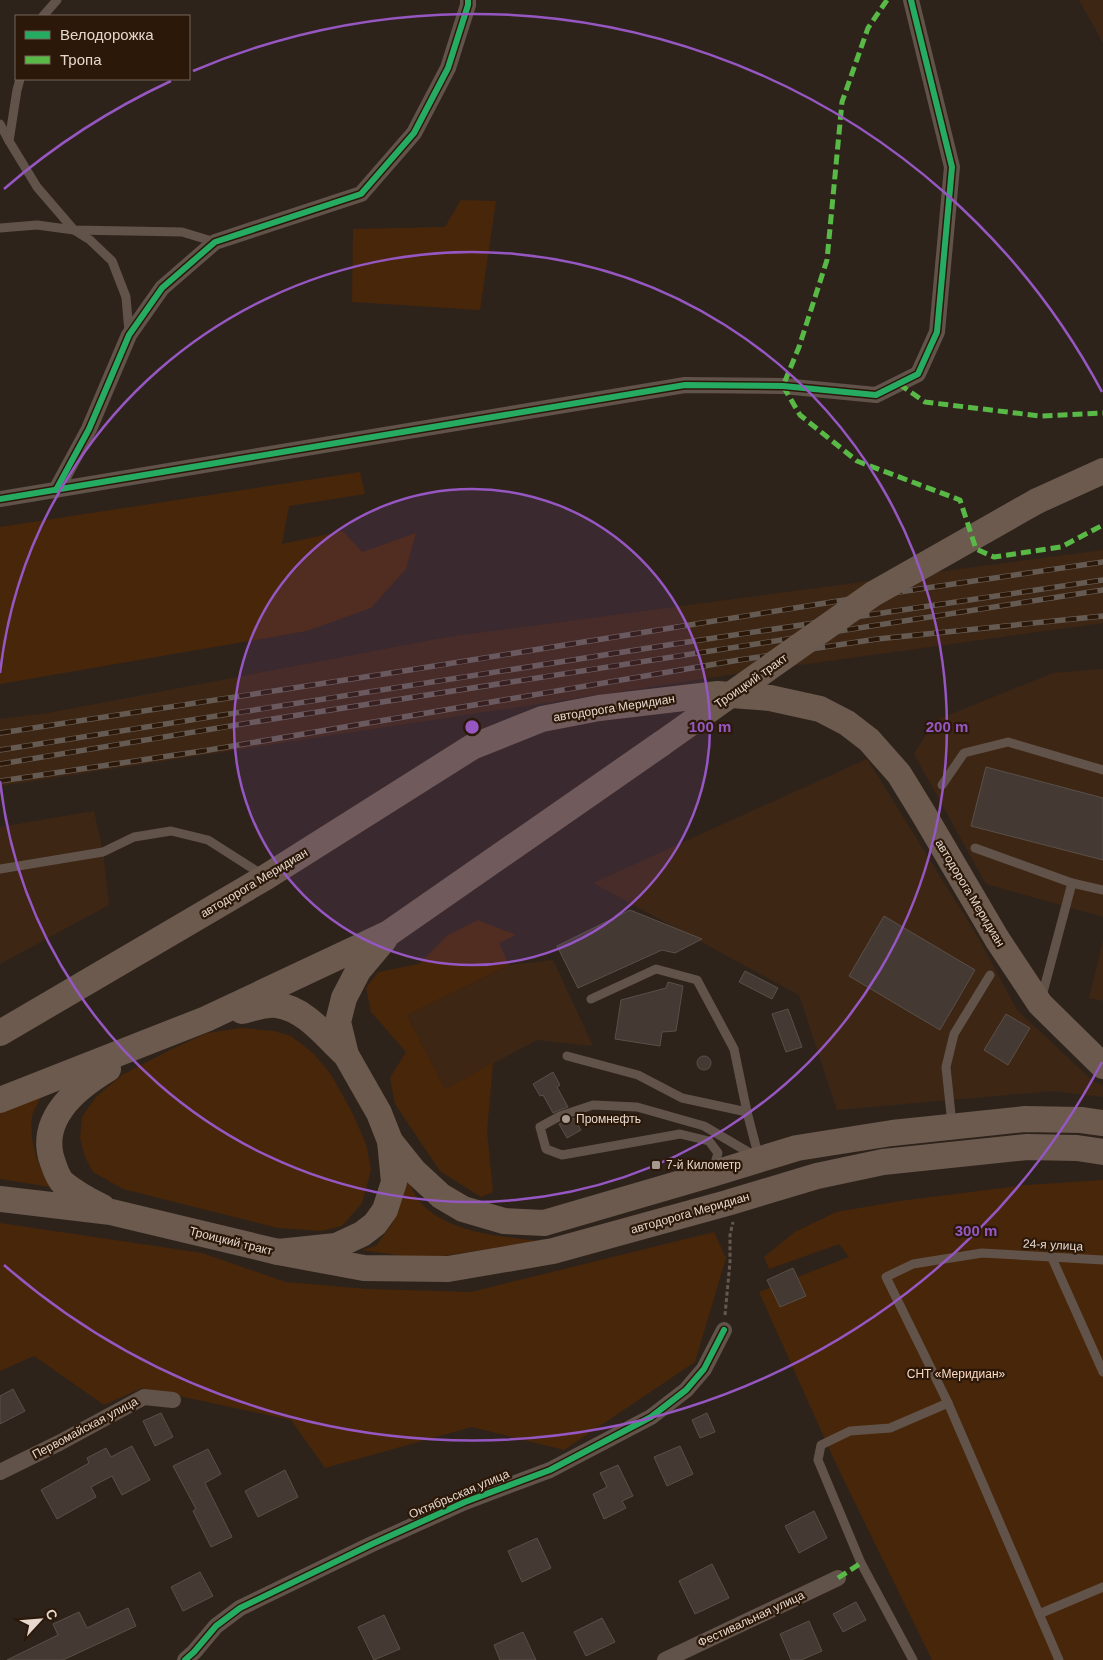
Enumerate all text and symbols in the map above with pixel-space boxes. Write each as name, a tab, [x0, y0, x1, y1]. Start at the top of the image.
legend	[15, 15, 190, 80]
text: Велодорожка	[60, 26, 154, 43]
text: Тропа	[60, 51, 102, 68]
street label: Троицкий тракт	[712, 651, 790, 711]
street label: автодорога Меридиан	[552, 691, 676, 725]
centre of rings	[463, 718, 481, 736]
text: 100 m	[689, 718, 731, 735]
text: 200 m	[926, 718, 968, 735]
street label: автодорога Меридиан	[932, 837, 1008, 949]
street label: автодорога Меридиан	[198, 845, 310, 921]
place label: Промнефть	[576, 1112, 641, 1126]
marker: Промнефть	[560, 1113, 572, 1125]
place label: 7-й Километр	[666, 1158, 741, 1172]
marker: 7-й Километр	[650, 1159, 662, 1171]
street label: автодорога Меридиан	[629, 1189, 751, 1237]
text: 300 m	[955, 1222, 997, 1239]
street label: Троицкий тракт	[188, 1224, 275, 1258]
street label: 24-я улица	[1023, 1236, 1084, 1254]
park label: СНТ «Меридиан»	[907, 1367, 1006, 1381]
street label: Первомайская улица	[30, 1394, 140, 1462]
street label: Октябрьская улица	[407, 1466, 512, 1521]
street label: Фестивальная улица	[695, 1588, 807, 1650]
north arrow	[15, 1595, 65, 1645]
text: С	[42, 1606, 61, 1622]

